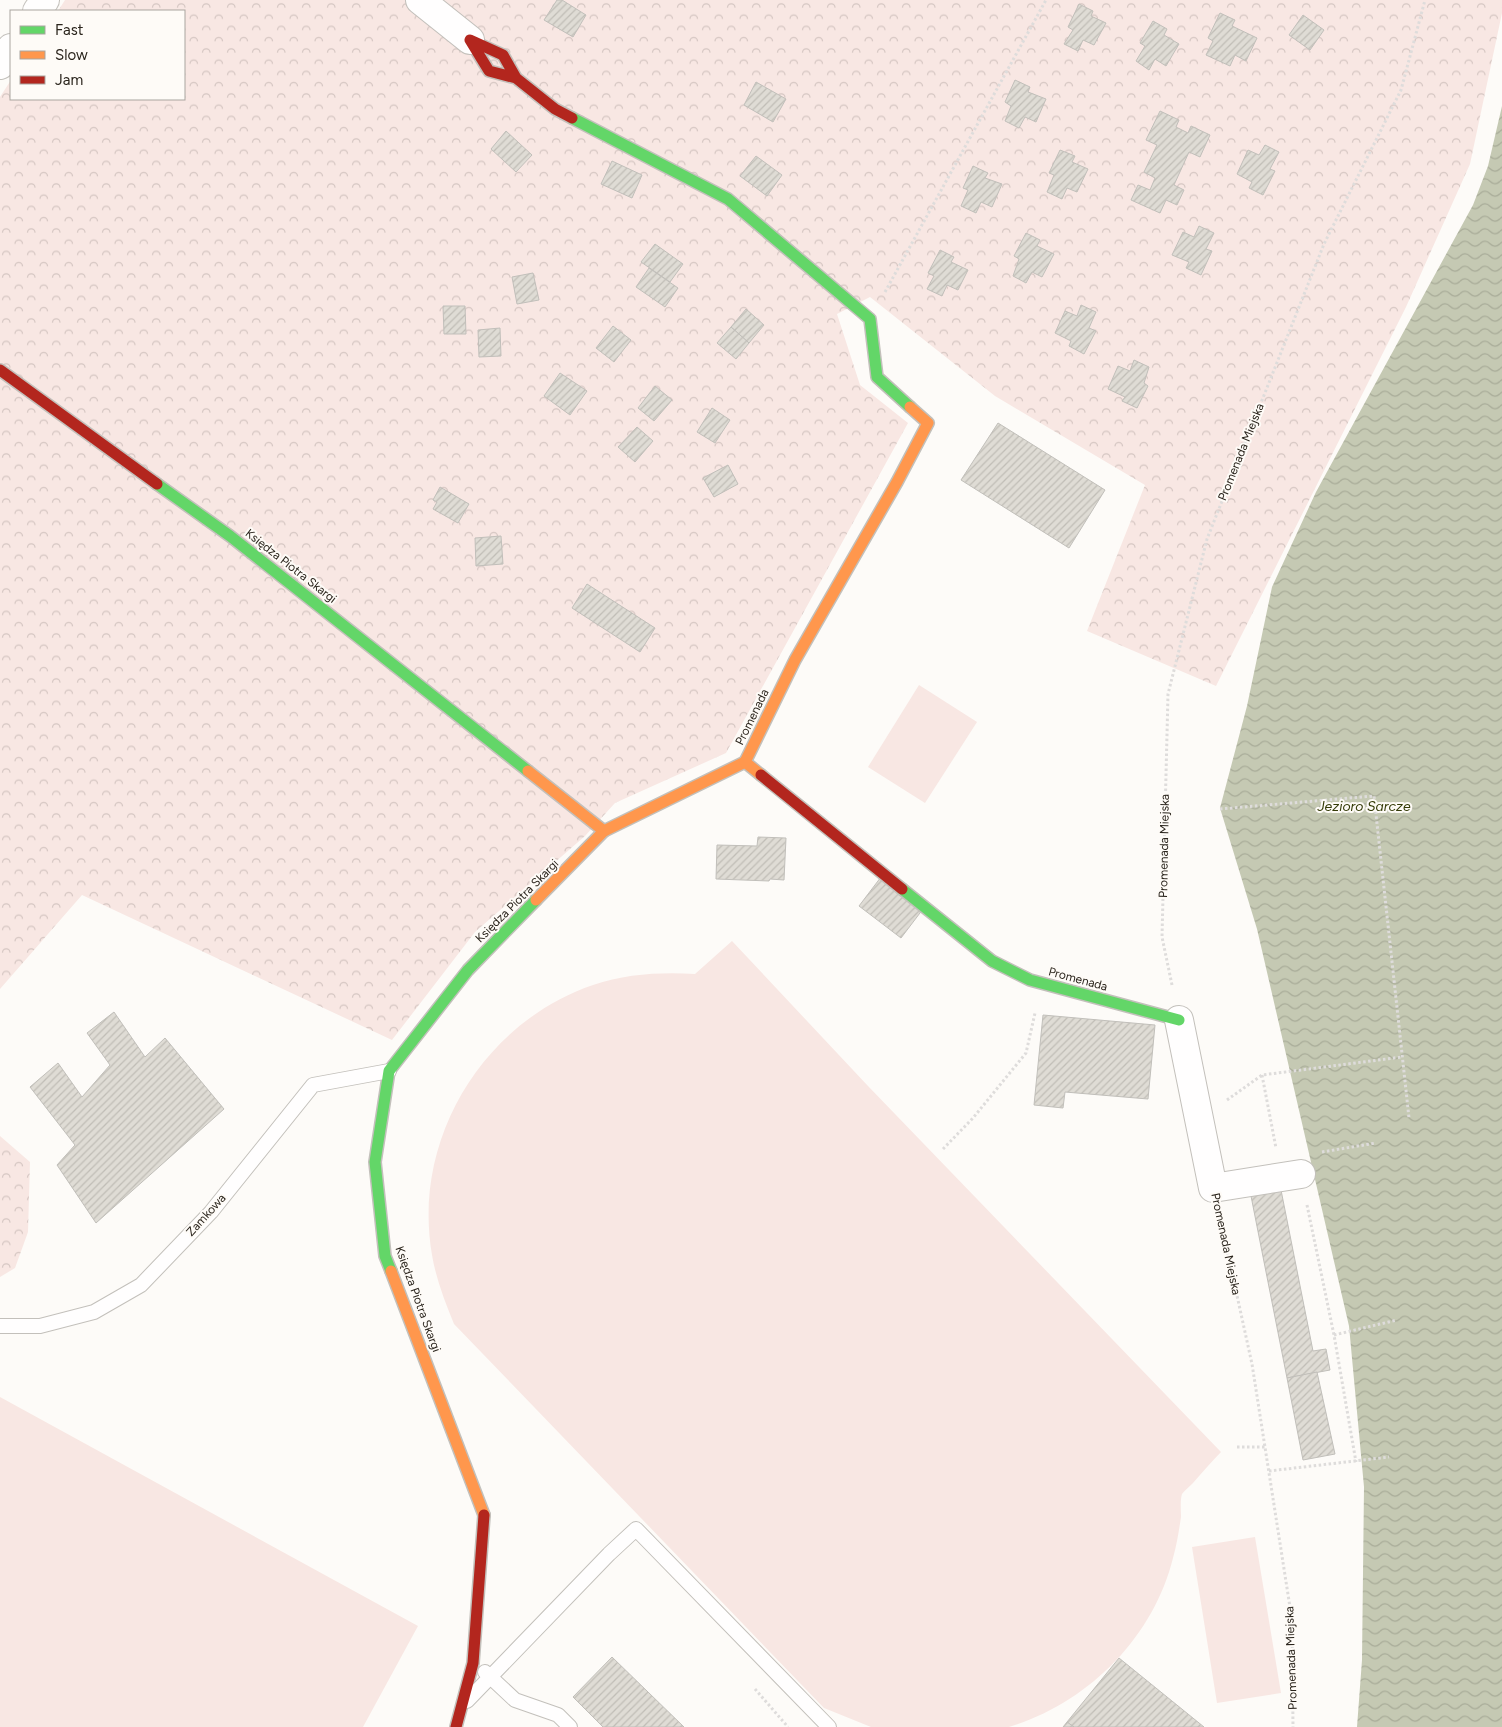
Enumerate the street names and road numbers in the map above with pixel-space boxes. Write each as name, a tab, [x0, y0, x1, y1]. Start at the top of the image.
street label: Promenada Miejska	[1215, 401, 1267, 503]
street label: Księdza Piotra Skargi	[243, 526, 339, 606]
street label: Promenada	[732, 687, 772, 747]
street label: Promenada Miejska	[1156, 794, 1172, 898]
street label: Księdza Piotra Skargi	[473, 857, 561, 945]
street label: Promenada	[1047, 964, 1109, 994]
street label: Zamkowa	[183, 1191, 229, 1239]
street label: Promenada Miejska	[1208, 1192, 1244, 1296]
street label: Księdza Piotra Skargi	[392, 1244, 444, 1354]
street label: Promenada Miejska	[1282, 1606, 1300, 1710]

